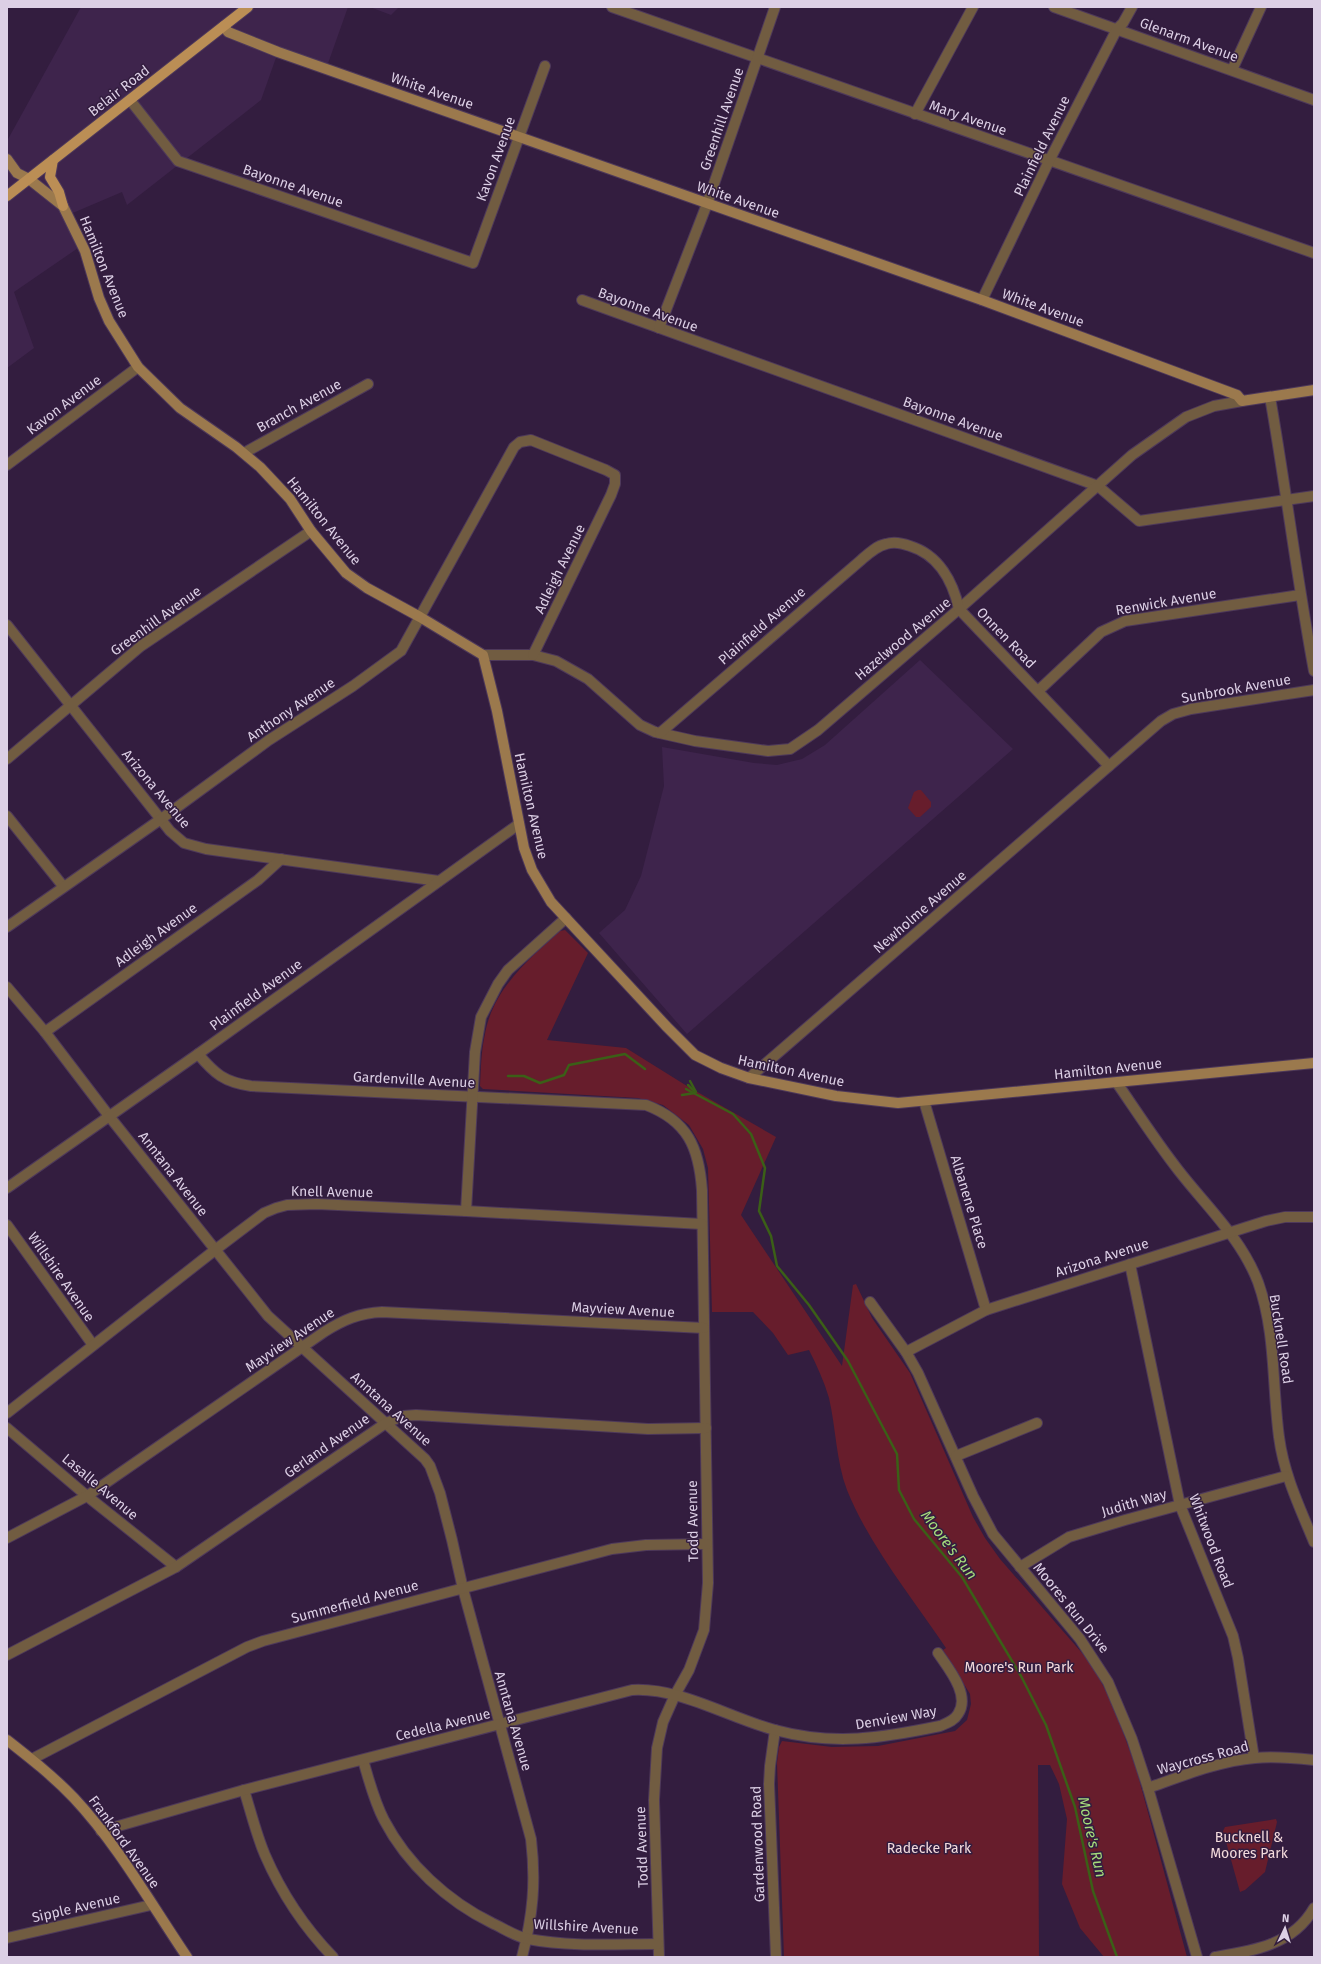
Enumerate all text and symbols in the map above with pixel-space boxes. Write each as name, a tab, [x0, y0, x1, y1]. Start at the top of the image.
street label: Glenarm Avenue	[1137, 14, 1241, 66]
street label: Belair Road	[85, 62, 153, 120]
street label: Greenhill Avenue	[696, 65, 748, 173]
street label: White Avenue	[388, 69, 476, 113]
street label: Plainfield Avenue	[1010, 93, 1074, 199]
street label: Mary Avenue	[927, 97, 1009, 139]
street label: Kavon Avenue	[473, 114, 519, 204]
street label: Bayonne Avenue	[241, 161, 345, 211]
street label: White Avenue	[694, 178, 782, 222]
street label: Hamilton Avenue	[76, 213, 132, 321]
street label: Bayonne Avenue	[596, 284, 700, 336]
street label: White Avenue	[1000, 285, 1086, 331]
street label: Kavon Avenue	[23, 371, 105, 439]
street label: Branch Avenue	[254, 376, 344, 436]
street label: Bayonne Avenue	[901, 393, 1005, 445]
street label: Hamilton Avenue	[283, 473, 365, 569]
street label: Adleigh Avenue	[531, 521, 589, 617]
street label: Greenhill Avenue	[107, 582, 205, 660]
street label: Plainfield Avenue	[715, 583, 809, 669]
street label: Renwick Avenue	[1114, 585, 1218, 619]
street label: Hazelwood Avenue	[852, 594, 954, 684]
street label: Onnen Road	[973, 604, 1039, 672]
street label: Sunbrook Avenue	[1180, 671, 1292, 707]
street label: Anthony Avenue	[244, 674, 338, 746]
street label: Arizona Avenue	[118, 746, 194, 832]
street label: Hamilton Avenue	[511, 751, 551, 861]
street label: Newholme Avenue	[870, 867, 970, 957]
street label: Adleigh Avenue	[111, 899, 201, 971]
street label: Plainfield Avenue	[206, 956, 306, 1034]
street label: Hamilton Avenue	[736, 1051, 846, 1091]
street label: Hamilton Avenue	[1053, 1055, 1163, 1083]
street label: Gardenville Avenue	[352, 1068, 476, 1092]
street label: Anntana Avenue	[135, 1128, 211, 1220]
street label: Albanene Place	[947, 1153, 991, 1251]
street label: Knell Avenue	[291, 1183, 373, 1201]
street label: Willshire Avenue	[24, 1229, 98, 1325]
street label: Arizona Avenue	[1053, 1235, 1151, 1281]
street label: Bucknell Road	[1266, 1293, 1296, 1385]
street label: Mayview Avenue	[571, 1299, 675, 1321]
street label: Mayview Avenue	[242, 1304, 338, 1376]
street label: Anntana Avenue	[347, 1368, 435, 1450]
street label: Gerland Avenue	[281, 1410, 373, 1482]
street label: Lasalle Avenue	[58, 1450, 142, 1524]
street label: Todd Avenue	[684, 1480, 702, 1562]
street label: Judith Way	[1099, 1486, 1169, 1520]
street label: Whitwood Road	[1185, 1491, 1237, 1591]
water label: Moore's Run	[917, 1507, 981, 1583]
street label: Moores Run Drive	[1029, 1559, 1113, 1657]
street label: Summerfield Avenue	[289, 1577, 421, 1627]
park label: Moore's Run Park	[965, 1659, 1074, 1676]
street label: Anntana Avenue	[491, 1669, 535, 1773]
street label: Denview Way	[854, 1702, 938, 1734]
street label: Cedella Avenue	[394, 1705, 492, 1745]
street label: Waycross Road	[1155, 1738, 1251, 1778]
street label: Gardenwood Road	[747, 1786, 769, 1902]
street label: Frankford Avenue	[85, 1792, 163, 1892]
water label: Moore's Run	[1074, 1795, 1110, 1879]
street label: Todd Avenue	[632, 1806, 652, 1888]
park label: Bucknell & Moores Park	[1210, 1829, 1289, 1862]
park label: Radecke Park	[887, 1840, 972, 1857]
street label: Sipple Avenue	[30, 1890, 122, 1926]
north arrow	[1265, 1908, 1305, 1948]
text: N	[1282, 1912, 1290, 1925]
street label: Willshire Avenue	[533, 1916, 639, 1938]

